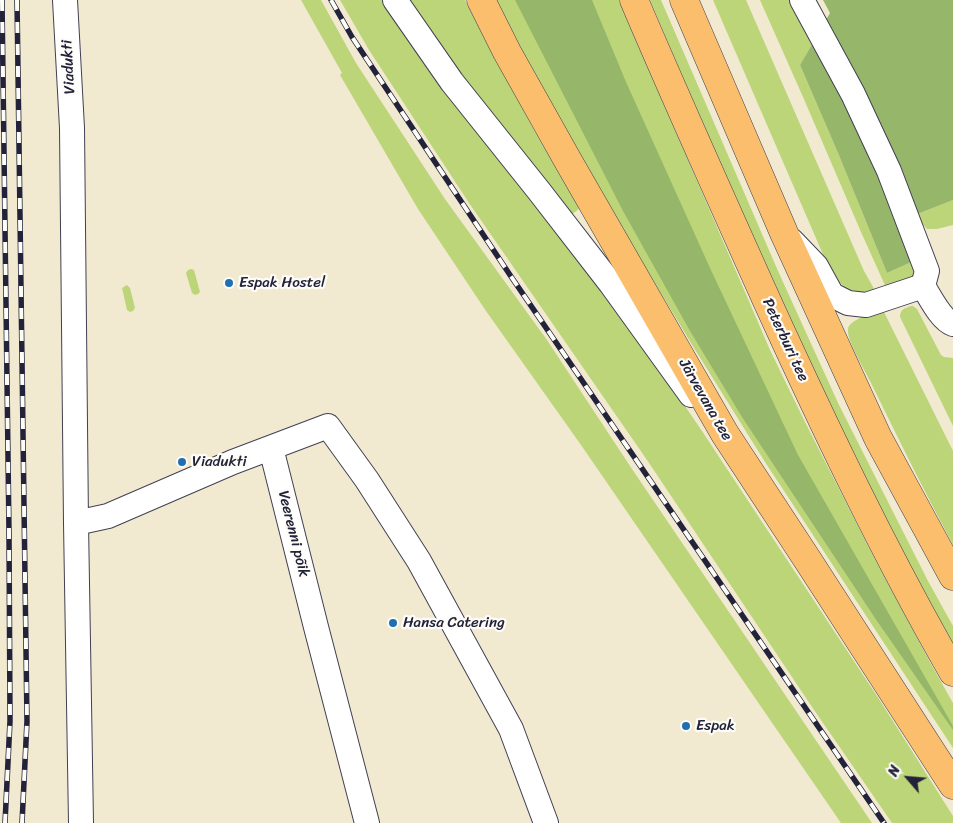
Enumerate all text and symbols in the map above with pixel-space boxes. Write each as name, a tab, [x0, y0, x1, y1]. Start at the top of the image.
street label: Viadukti	[59, 39, 79, 95]
place label: Espak Hostel	[239, 274, 325, 292]
marker: Espak Hostel	[223, 277, 235, 289]
street label: Peterburi tee	[758, 296, 812, 384]
street label: Järvevana tee	[674, 356, 736, 444]
place label: Viadukti	[192, 453, 247, 471]
marker: Viadukti	[176, 456, 188, 468]
street label: Veerenni põik	[274, 489, 312, 579]
place label: Hansa Catering	[403, 614, 505, 632]
marker: Hansa Catering	[387, 617, 399, 629]
place label: Espak	[696, 717, 735, 735]
marker: Espak	[680, 720, 692, 732]
north arrow	[883, 753, 933, 803]
text: N	[881, 761, 908, 781]

